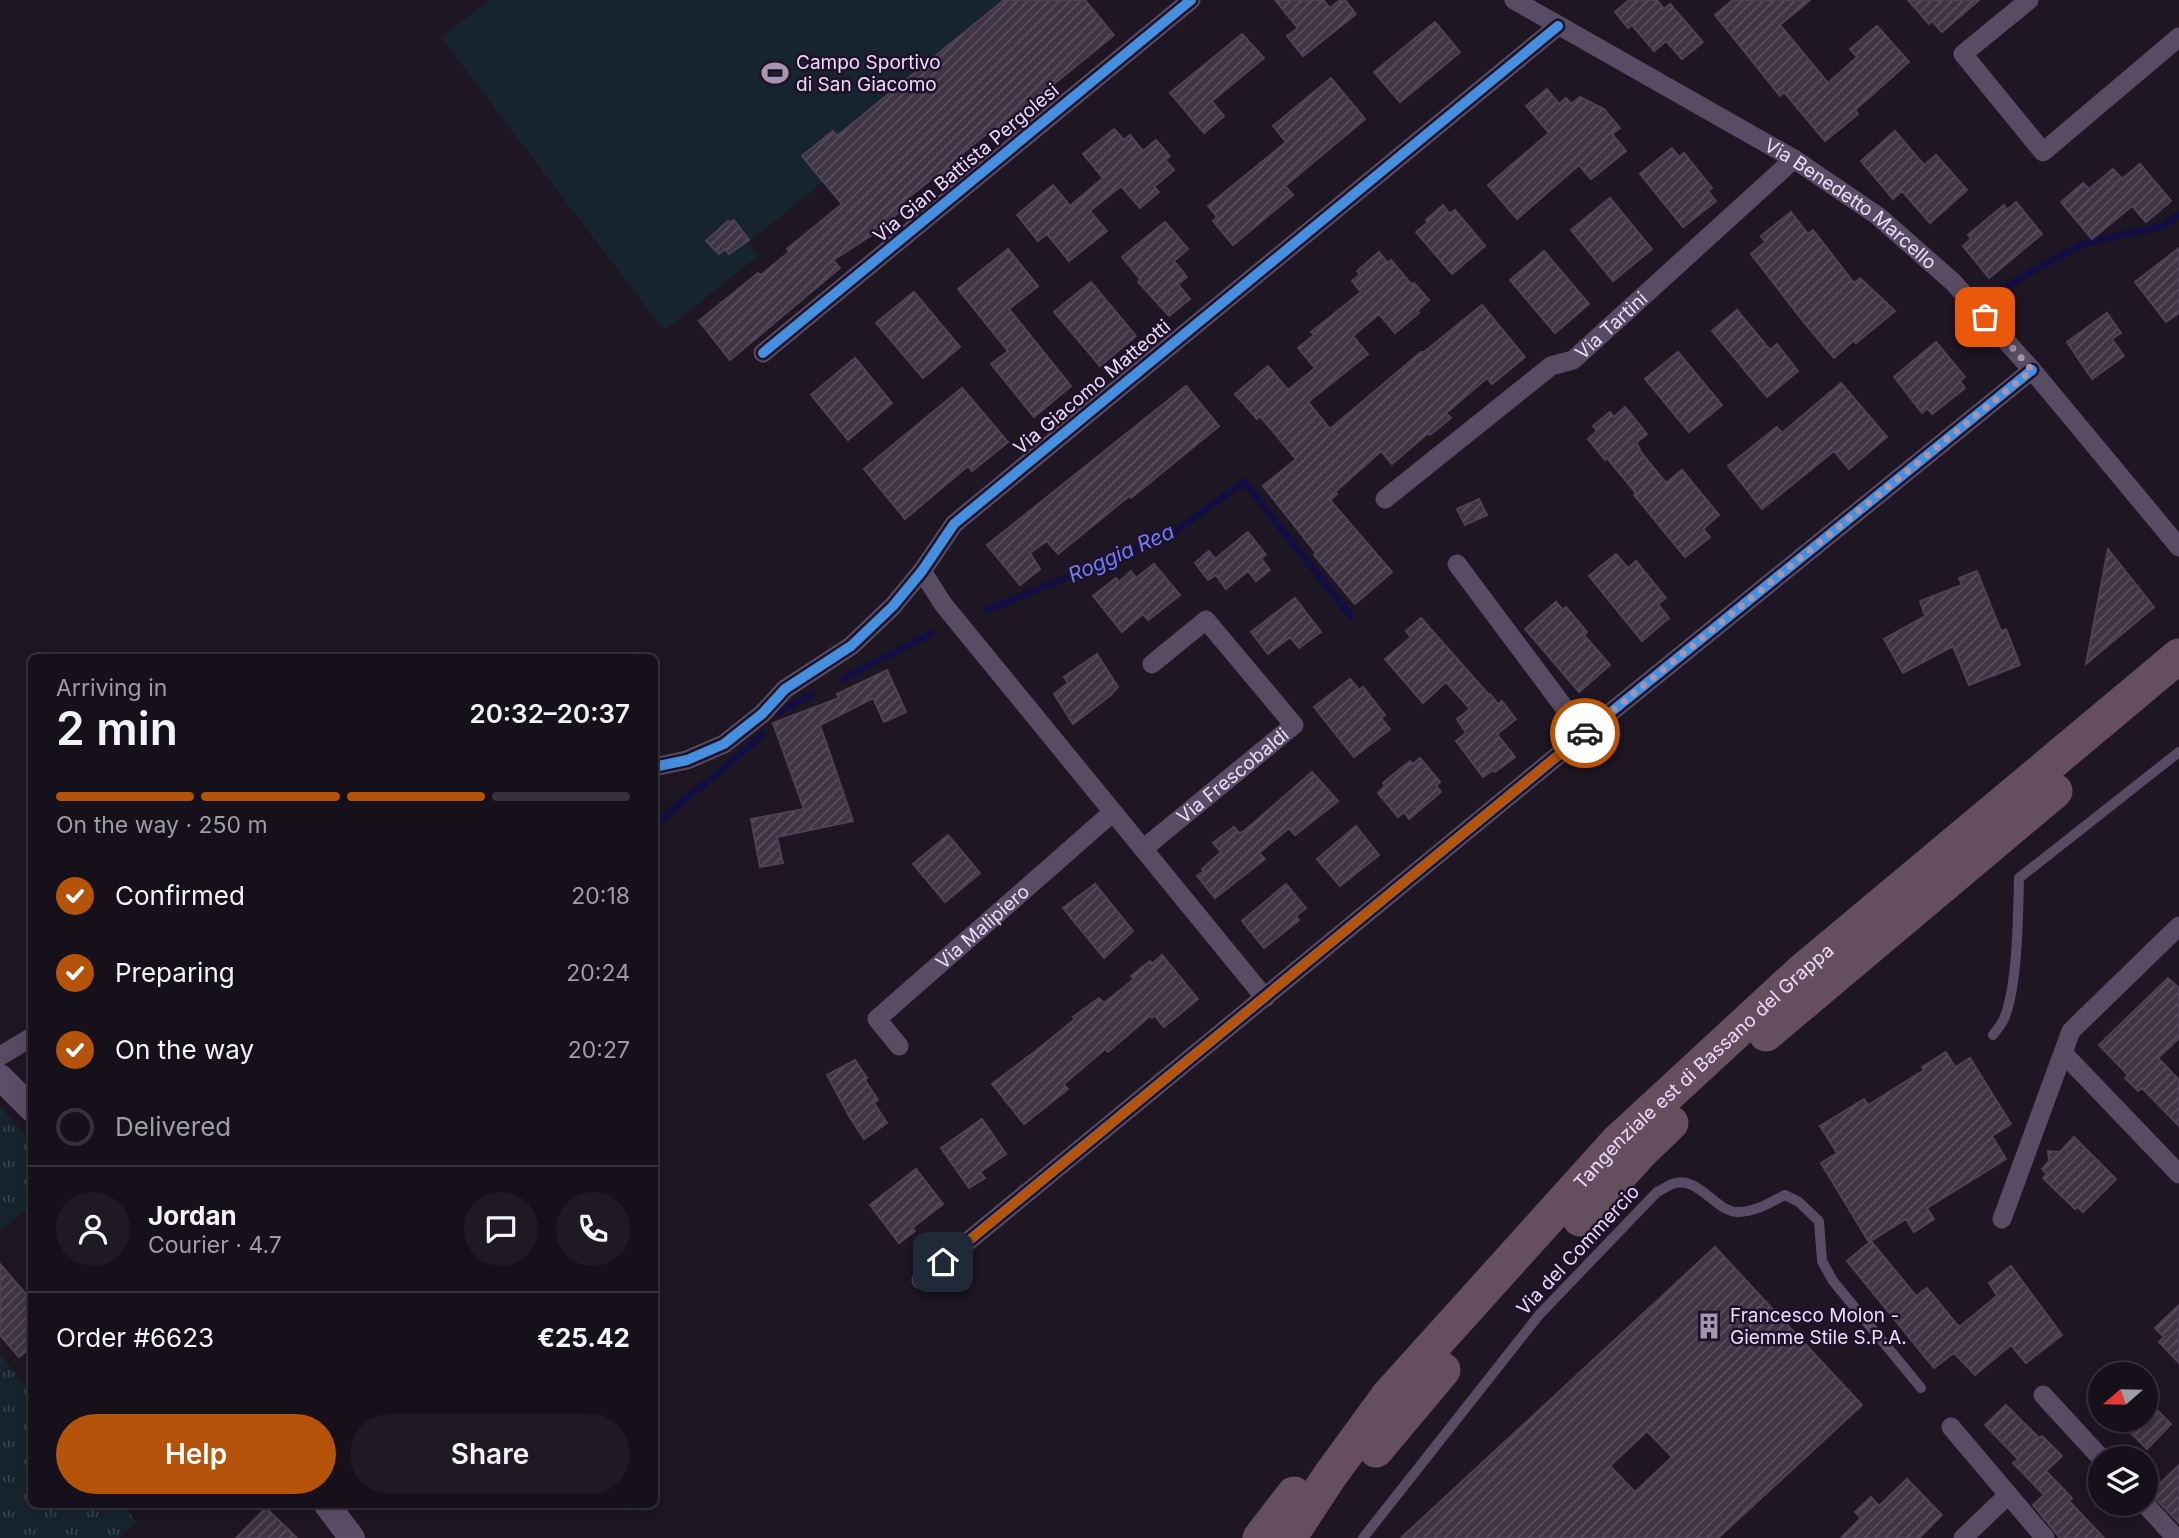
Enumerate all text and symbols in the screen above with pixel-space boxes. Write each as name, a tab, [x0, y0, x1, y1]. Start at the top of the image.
place label: Campo Sportivo di San Giacomo	[796, 51, 941, 96]
sports icon: Campo Sportivo di San Giacomo	[760, 58, 790, 88]
street label: Via Gian Battista Pergolesi	[869, 79, 1063, 247]
street label: Via Benedetto Marcello	[1760, 133, 1942, 274]
street label: Via Tartini	[1570, 287, 1652, 364]
pin	[1955, 287, 2015, 347]
icon: bag	[1966, 298, 2004, 336]
street label: Via Giacomo Matteotti	[1009, 315, 1175, 459]
water label: Roggia Rea	[1064, 518, 1178, 588]
text: Arriving in	[56, 674, 167, 702]
text: 20:32–20:37	[469, 698, 630, 729]
courier	[1550, 698, 1620, 768]
text: 2 min	[56, 700, 178, 756]
icon: car	[1566, 714, 1604, 752]
street label: Via Frescobaldi	[1172, 723, 1293, 828]
text: On the way · 250 m	[56, 811, 268, 839]
icon: check	[56, 877, 94, 915]
text: Confirmed	[115, 880, 245, 911]
street label: Via Malipiero	[931, 880, 1034, 974]
text: 20:18	[571, 882, 630, 910]
street label: Tangenziale est di Bassano del Grappa	[1569, 938, 1838, 1194]
icon: check	[56, 954, 94, 992]
text: Preparing	[115, 957, 235, 988]
text: 20:24	[566, 959, 630, 987]
icon: check	[56, 1031, 94, 1069]
text: On the way	[115, 1034, 254, 1065]
text: 20:27	[568, 1036, 630, 1064]
text: Delivered	[115, 1111, 231, 1142]
street label: Via del Commercio	[1512, 1180, 1644, 1320]
button: person	[56, 1192, 130, 1266]
button: chat	[464, 1192, 538, 1266]
button: phone	[556, 1192, 630, 1266]
text: Jordan	[148, 1200, 237, 1231]
text: Courier · 4.7	[148, 1231, 282, 1259]
pin	[913, 1232, 973, 1292]
icon: home	[924, 1243, 962, 1281]
place label: Francesco Molon - Giemme Stile S.P.A.	[1730, 1304, 1907, 1349]
building icon: Francesco Molon - Giemme Stile S.P.A.	[1694, 1311, 1724, 1341]
text: Order #6623	[56, 1322, 214, 1353]
text: €25.42	[537, 1322, 630, 1353]
north arrow	[2088, 1362, 2158, 1432]
map controls	[2088, 1362, 2158, 1516]
button: Help	[56, 1414, 336, 1494]
button: Share	[350, 1414, 630, 1494]
button: layers	[2088, 1446, 2158, 1516]

